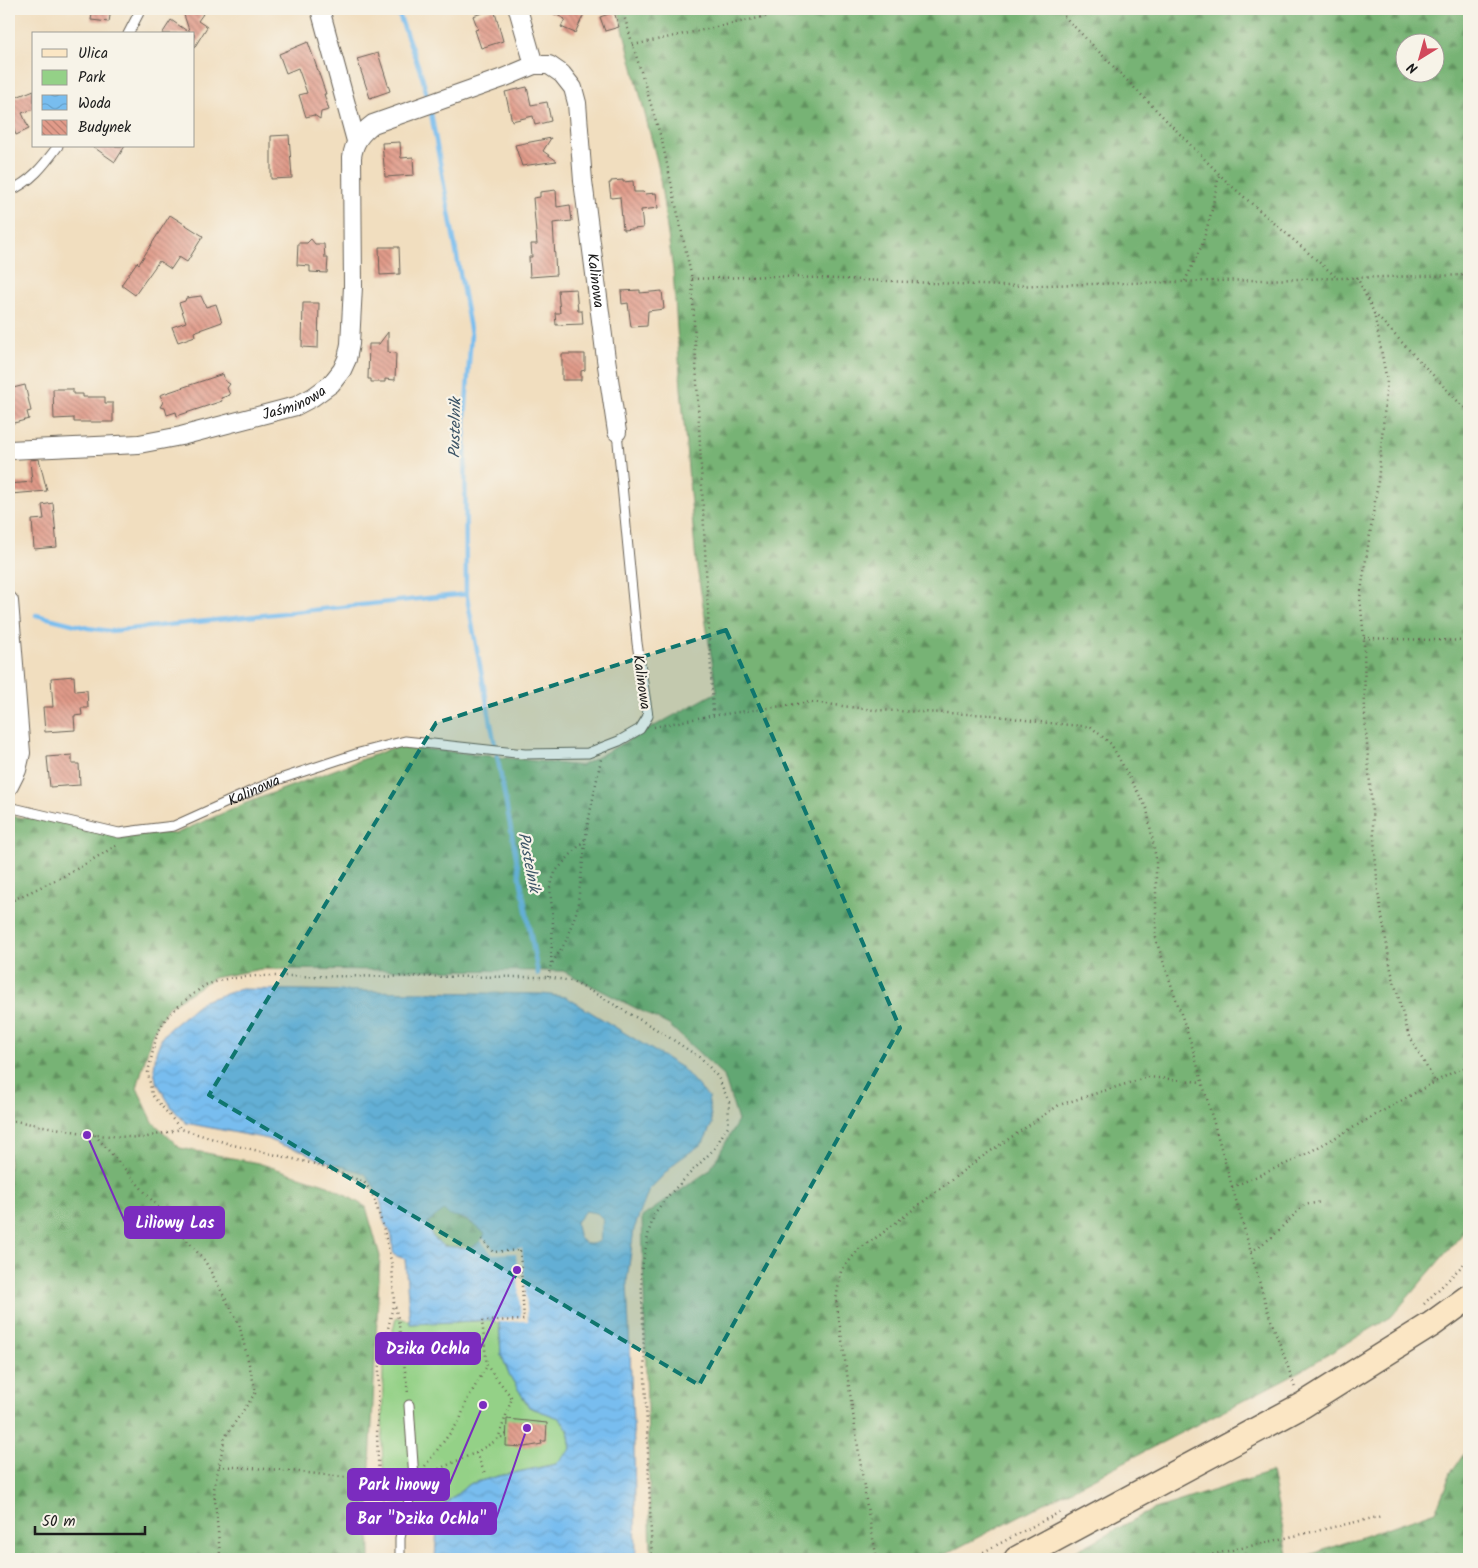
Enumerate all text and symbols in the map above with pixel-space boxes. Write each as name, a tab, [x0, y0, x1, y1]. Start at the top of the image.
legend	[32, 32, 195, 148]
north arrow	[1396, 32, 1446, 82]
text: Ulica	[78, 42, 108, 66]
text: N	[1403, 56, 1423, 79]
text: Park	[78, 66, 106, 90]
text: Woda	[78, 92, 111, 116]
text: Budynek	[78, 116, 132, 140]
street label: Kalinowa	[579, 252, 610, 310]
street label: Jaśminowa	[260, 380, 332, 427]
water label: Pustelnik	[442, 395, 469, 458]
street label: Kalinowa	[625, 653, 657, 711]
street label: Kalinowa	[224, 769, 283, 813]
water label: Pustelnik	[510, 830, 547, 897]
callout: Liliowy Las	[125, 1207, 224, 1238]
text: Liliowy Las	[136, 1211, 215, 1236]
callout: Dzika Ochla	[376, 1333, 480, 1364]
text: Dzika Ochla	[386, 1337, 470, 1362]
callout: Park linowy	[348, 1469, 449, 1500]
text: Park linowy	[358, 1473, 440, 1498]
scale bar	[35, 1503, 145, 1535]
callout: Bar "Dzika Ochla"	[347, 1503, 496, 1534]
text: Bar "Dzika Ochla"	[357, 1507, 487, 1532]
text: 50 m	[42, 1510, 76, 1534]

